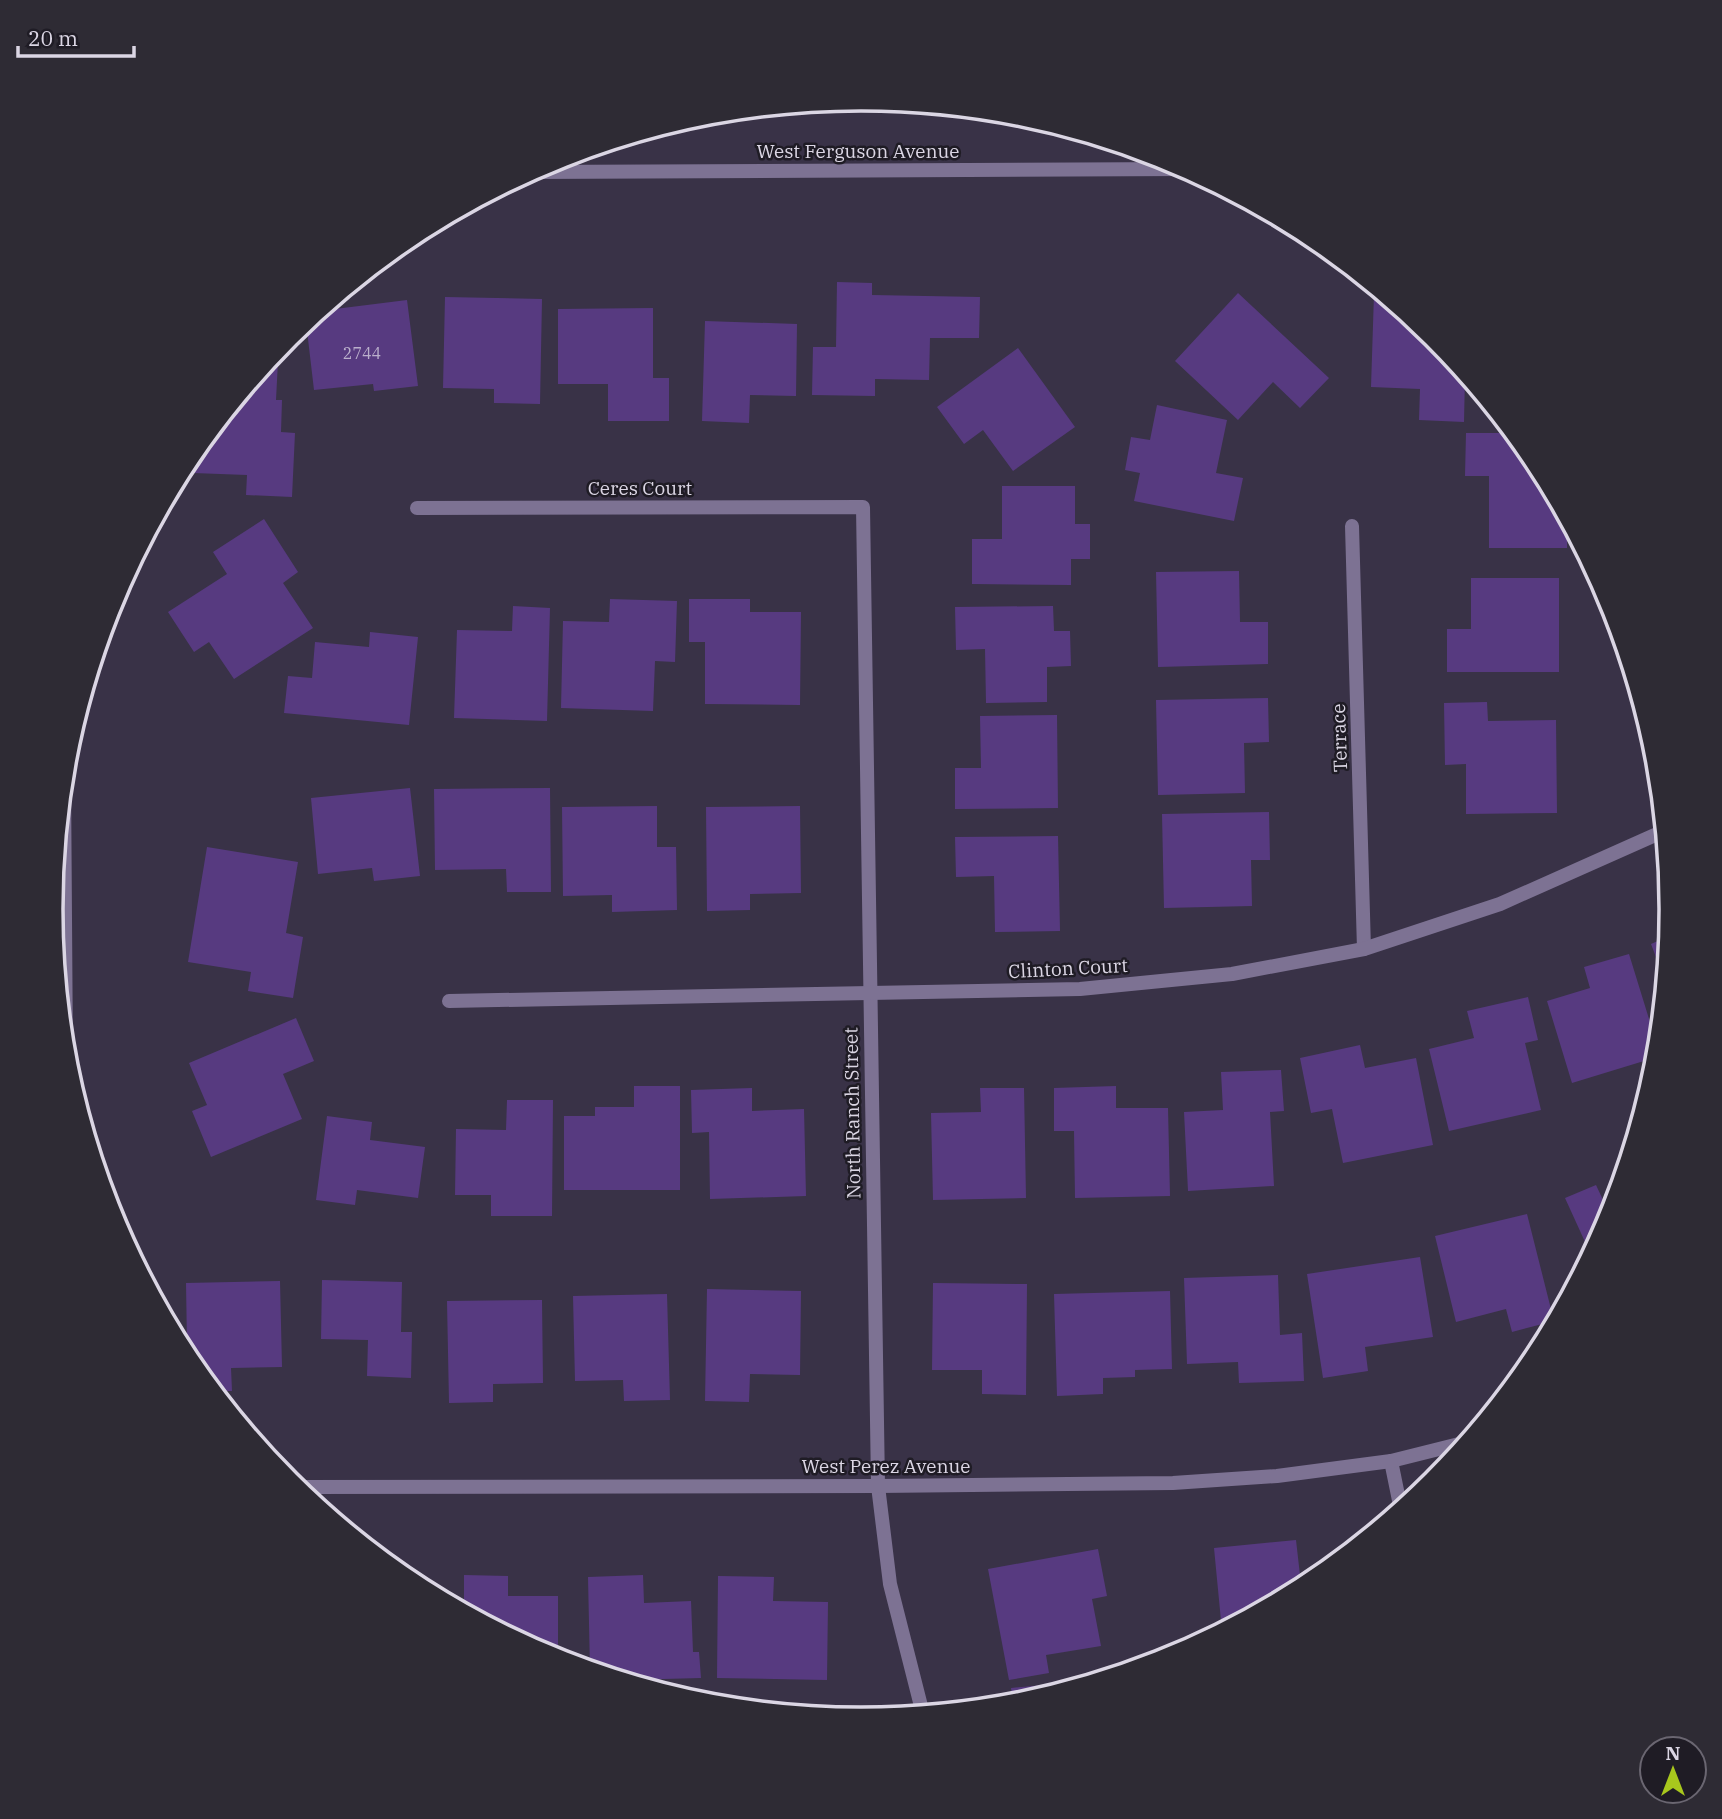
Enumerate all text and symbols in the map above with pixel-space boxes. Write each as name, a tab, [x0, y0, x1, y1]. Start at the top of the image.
scale bar	[18, 14, 133, 58]
text: 20 m	[28, 24, 78, 52]
street label: West Ferguson Avenue	[756, 139, 960, 163]
house number: 2744	[343, 343, 381, 363]
street label: Ceres Court	[588, 476, 693, 500]
street label: Terrace	[1326, 703, 1352, 773]
street label: Clinton Court	[1007, 953, 1129, 983]
street label: North Ranch Street	[838, 1027, 865, 1199]
street label: West Perez Avenue	[801, 1454, 971, 1478]
north arrow	[1638, 1735, 1708, 1805]
text: N	[1665, 1741, 1681, 1765]

